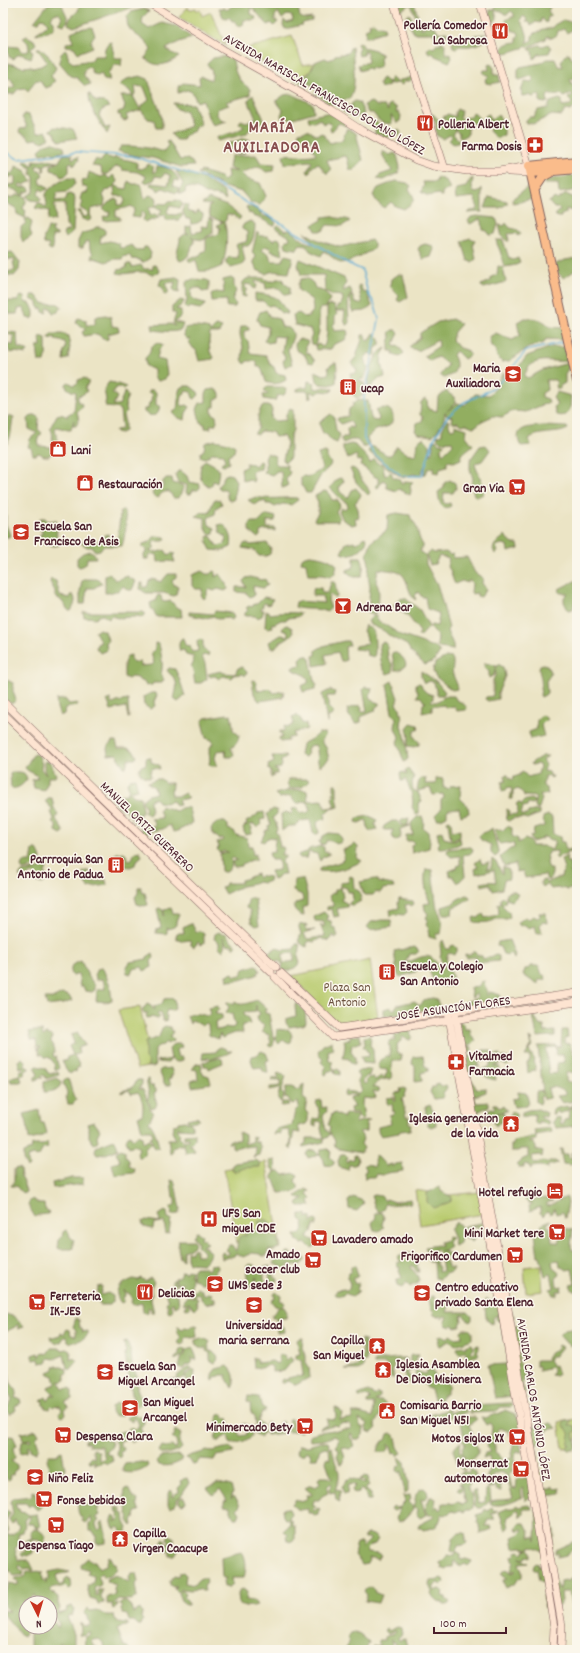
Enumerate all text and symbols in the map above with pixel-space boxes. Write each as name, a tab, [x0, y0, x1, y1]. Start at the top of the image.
place label: Pollería Comedor La Sabrosa	[404, 17, 488, 51]
restaurant icon: Pollería Comedor La Sabrosa	[490, 21, 510, 41]
street label: AVENIDA MARISCAL FRANCISCO SOLANO LÓPEZ	[219, 29, 428, 161]
restaurant icon: Polleria Albert	[415, 113, 435, 133]
place label: Polleria Albert	[438, 116, 509, 135]
district label: MARÍA AUXILIADORA	[223, 117, 321, 161]
pharmacy icon: Farma Dosis	[525, 135, 545, 155]
place label: Farma Dosis	[461, 138, 523, 157]
place label: Maria Auxiliadora	[446, 360, 501, 394]
school or university icon: Maria Auxiliadora	[503, 364, 523, 384]
building icon: ucap	[338, 377, 358, 397]
place label: ucap	[361, 380, 384, 399]
shop icon: Lani	[48, 439, 68, 459]
place label: Lani	[71, 442, 91, 461]
shop icon: Restauración	[75, 473, 95, 493]
place label: Restauración	[98, 476, 162, 495]
supermarket icon: Gran Via	[507, 477, 527, 497]
place label: Gran Via	[463, 480, 505, 499]
place label: Escuela San Francisco de Asis	[34, 518, 120, 552]
school or university icon: Escuela San Francisco de Asis	[11, 522, 31, 542]
bar icon: Adrena Bar	[333, 596, 353, 616]
place label: Adrena Bar	[356, 599, 413, 618]
street label: MANUEL ORTIZ GUERRERO	[95, 778, 198, 878]
place label: Parrroquia San Antonio de Padua	[18, 851, 104, 885]
building icon: Parrroquia San Antonio de Padua	[106, 855, 126, 875]
place label: Escuela y Colegio San Antonio	[400, 958, 483, 992]
building icon: Escuela y Colegio San Antonio	[377, 962, 397, 982]
park label: Plaza San Antonio	[324, 979, 370, 1013]
street label: JOSÉ ASUNCIÓN FLORES	[395, 992, 512, 1027]
place label: Vitalmed Farmacia	[469, 1048, 515, 1082]
pharmacy icon: Vitalmed Farmacia	[446, 1052, 466, 1072]
place label: Iglesia generacion de la vida	[409, 1110, 499, 1144]
temple icon: Iglesia generacion de la vida	[501, 1114, 521, 1134]
hotel icon: Hotel refugio	[545, 1181, 565, 1201]
place label: Hotel refugio	[478, 1184, 542, 1203]
place label: UFS San miguel CDE	[222, 1205, 277, 1239]
hospital icon: UFS San miguel CDE	[199, 1209, 219, 1229]
supermarket icon: Mini Market tere	[547, 1222, 567, 1242]
place label: Mini Market tere	[464, 1225, 544, 1244]
supermarket icon: Lavadero amado	[309, 1228, 329, 1248]
place label: Lavadero amado	[332, 1231, 414, 1250]
supermarket icon: Frigorifico Cardumen	[505, 1245, 525, 1265]
place label: Amado soccer club	[245, 1246, 300, 1280]
place label: Frigorifico Cardumen	[401, 1248, 502, 1267]
supermarket icon: Amado soccer club	[303, 1250, 323, 1270]
school or university icon: UMS sede 3	[205, 1274, 225, 1294]
place label: UMS sede 3	[228, 1277, 283, 1296]
place label: Centro educativo privado Santa Elena	[435, 1279, 534, 1313]
restaurant icon: Delicias	[135, 1282, 155, 1302]
school or university icon: Centro educativo privado Santa Elena	[412, 1283, 432, 1303]
place label: Delicias	[158, 1285, 196, 1304]
place label: Ferreteria IK-JES	[50, 1288, 102, 1322]
supermarket icon: Ferreteria IK-JES	[27, 1292, 47, 1312]
school or university icon: Universidad maria serrana	[244, 1295, 264, 1315]
place label: Universidad maria serrana	[219, 1317, 290, 1351]
street label: AVENIDA CARLOS ANTÓNIO LÓPEZ	[510, 1317, 555, 1482]
place label: Capilla San Miguel	[313, 1332, 365, 1366]
temple icon: Capilla San Miguel	[367, 1336, 387, 1356]
place label: Iglesia Asamblea De Dios Misionera	[396, 1356, 482, 1390]
place label: Escuela San Miguel Arcangel	[118, 1358, 196, 1392]
temple icon: Iglesia Asamblea De Dios Misionera	[373, 1360, 393, 1380]
school or university icon: Escuela San Miguel Arcangel	[95, 1362, 115, 1382]
place label: San Miguel Arcangel	[143, 1394, 195, 1428]
place label: Comisaria Barrio San Miguel N51	[400, 1397, 482, 1431]
school or university icon: San Miguel Arcangel	[120, 1398, 140, 1418]
public building icon: Comisaria Barrio San Miguel N51	[377, 1401, 397, 1421]
supermarket icon: Minimercado Bety	[295, 1416, 315, 1436]
place label: Minimercado Bety	[206, 1419, 293, 1438]
supermarket icon: Despensa Clara	[53, 1425, 73, 1445]
supermarket icon: Motos siglos XX	[507, 1427, 527, 1447]
place label: Despensa Clara	[76, 1428, 154, 1447]
place label: Motos siglos XX	[432, 1430, 504, 1449]
place label: Monserrat automotores	[444, 1455, 509, 1489]
supermarket icon: Monserrat automotores	[511, 1459, 531, 1479]
school or university icon: Niño Feliz	[25, 1467, 45, 1487]
place label: Niño Feliz	[48, 1470, 95, 1489]
supermarket icon: Fonse bebidas	[34, 1489, 54, 1509]
place label: Fonse bebidas	[57, 1492, 126, 1511]
supermarket icon: Despensa Tiago	[46, 1515, 66, 1535]
place label: Capilla Virgen Caacupe	[133, 1525, 208, 1559]
temple icon: Capilla Virgen Caacupe	[110, 1529, 130, 1549]
place label: Despensa Tiago	[18, 1537, 94, 1556]
north arrow	[18, 1595, 58, 1635]
scale bar	[434, 1609, 506, 1635]
text: N	[35, 1615, 42, 1631]
text: 100 m	[440, 1616, 467, 1633]

